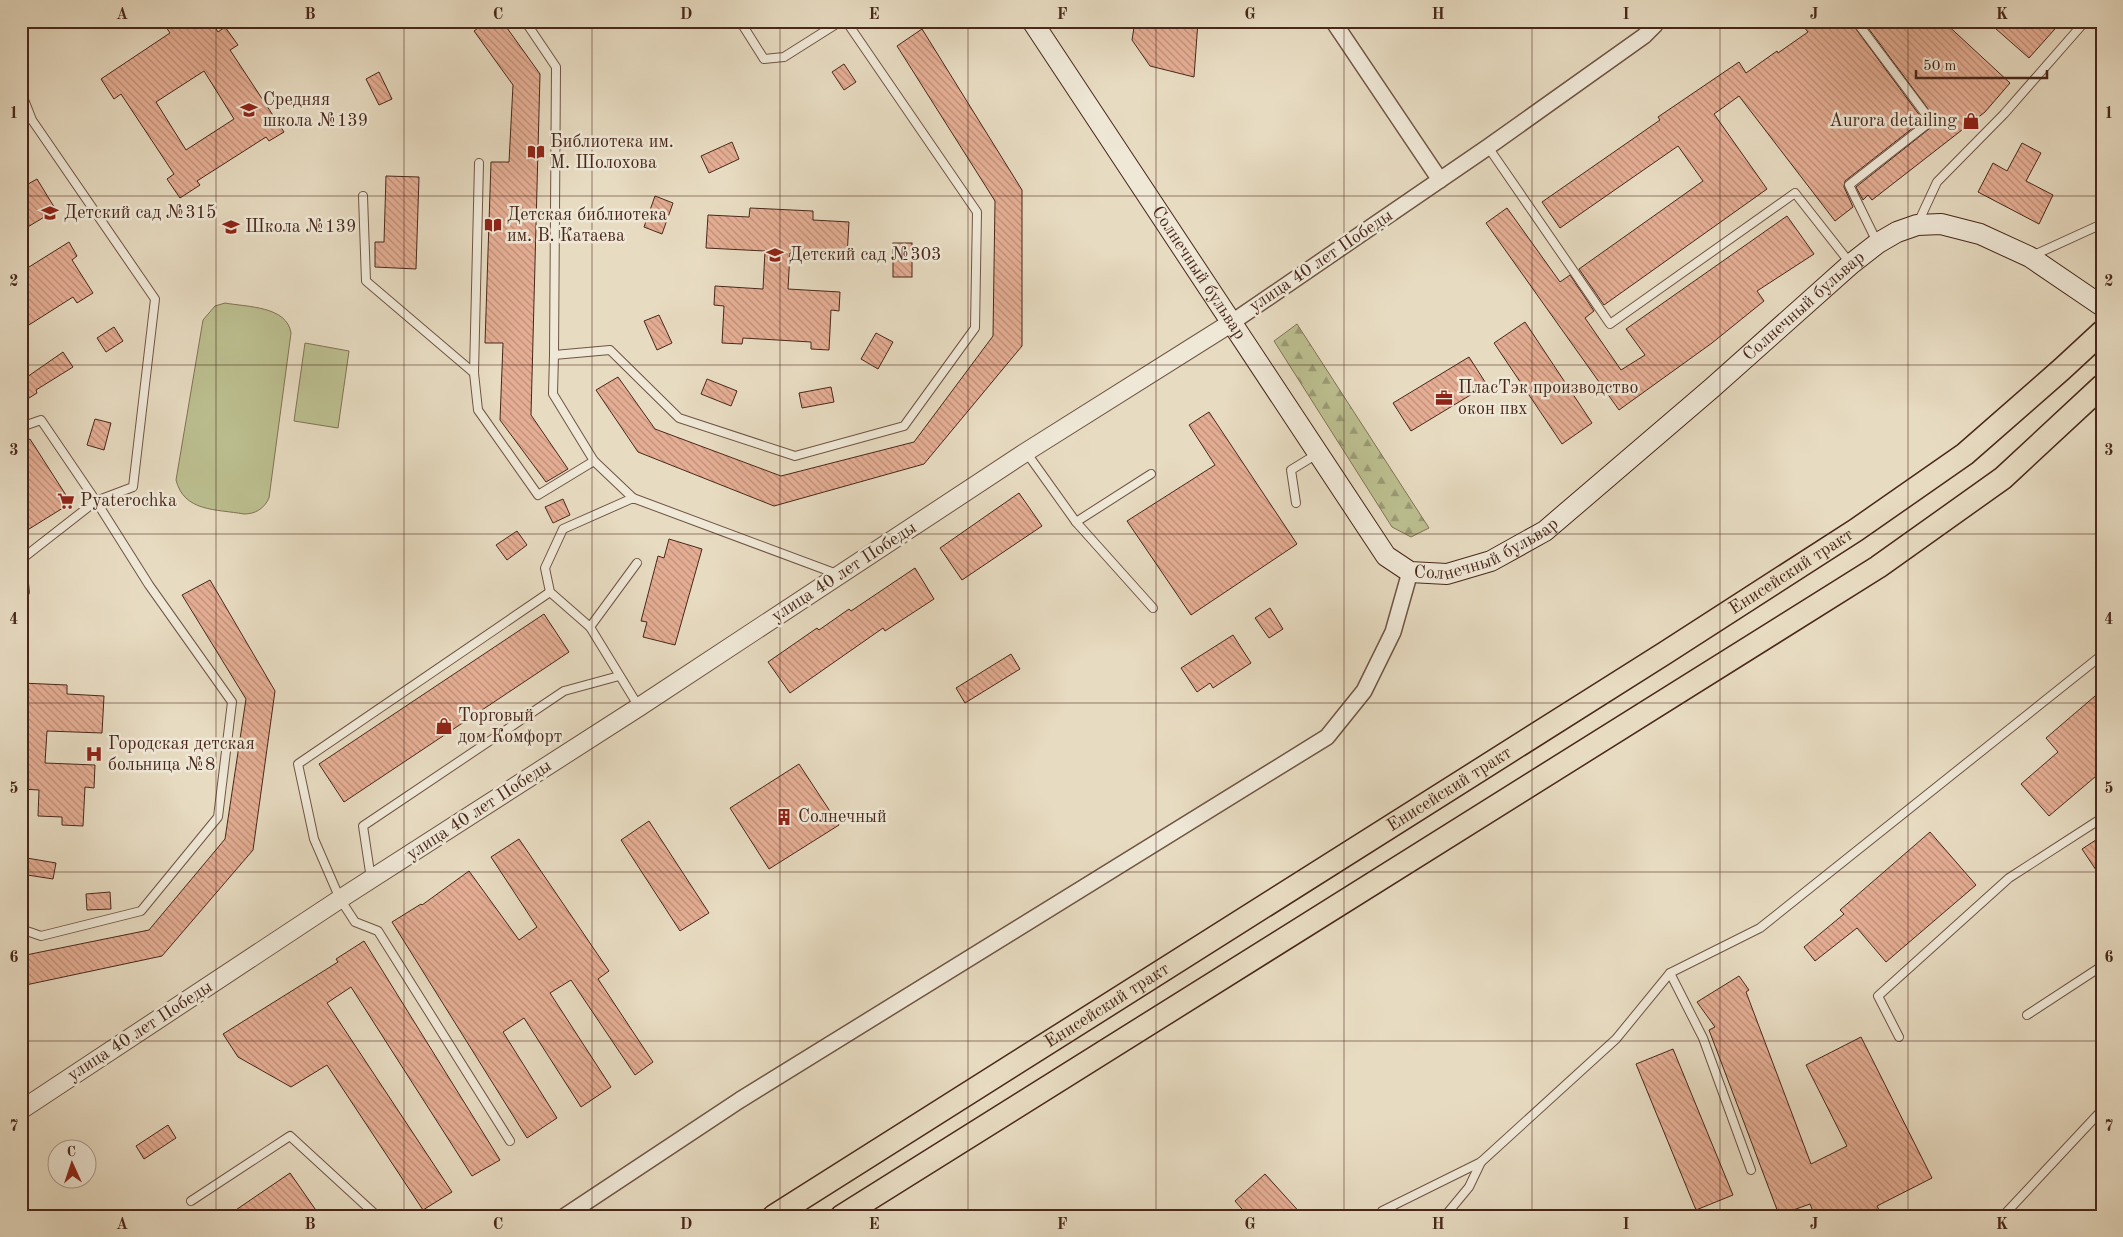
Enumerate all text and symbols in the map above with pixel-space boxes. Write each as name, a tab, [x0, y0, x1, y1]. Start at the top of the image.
text: A	[116, 7, 128, 23]
text: B	[304, 7, 316, 23]
text: C	[493, 7, 503, 23]
text: D	[680, 7, 692, 23]
text: E	[868, 7, 880, 23]
text: F	[1057, 7, 1068, 23]
text: G	[1244, 7, 1256, 23]
text: H	[1431, 7, 1445, 23]
text: I	[1622, 7, 1630, 23]
text: J	[1810, 7, 1819, 23]
text: K	[1996, 7, 2008, 23]
scale bar	[1916, 48, 2047, 80]
text: 50 m	[1923, 59, 1957, 74]
place label: Средняя школа №139	[263, 91, 368, 130]
school or university icon: Средняя школа №139	[239, 100, 259, 120]
text: 1	[9, 106, 19, 122]
text: 1	[2104, 106, 2114, 122]
shop icon: Aurora detailing	[1961, 111, 1981, 131]
place label: Aurora detailing	[1829, 112, 1957, 130]
place label: Библиотека им. М. Шолохова	[550, 133, 674, 172]
library icon: Библиотека им. М. Шолохова	[526, 142, 546, 162]
school or university icon: Детский сад №315	[40, 203, 60, 223]
street label: Солнечный бульвар	[1148, 203, 1249, 343]
place label: Детский сад №315	[64, 204, 217, 222]
place label: Детская библиотека им. В. Катаева	[507, 206, 667, 245]
street label: улица 40 лет Победы	[1246, 206, 1396, 316]
library icon: Детская библиотека им. В. Катаева	[483, 215, 503, 235]
school or university icon: Школа №139	[221, 217, 241, 237]
place label: Школа №139	[245, 218, 356, 236]
school or university icon: Детский сад №303	[765, 245, 785, 265]
place label: Детский сад №303	[789, 246, 942, 264]
street label: Солнечный бульвар	[1740, 248, 1868, 365]
text: 2	[9, 274, 19, 290]
text: 2	[2104, 274, 2114, 290]
place label: ПласТэк производство окон пвх	[1458, 379, 1638, 418]
office icon: ПласТэк производство окон пвх	[1434, 388, 1454, 408]
text: 3	[9, 443, 19, 459]
text: 3	[2104, 443, 2114, 459]
supermarket icon: Pyaterochka	[56, 491, 76, 511]
place label: Pyaterochka	[80, 492, 177, 510]
street label: Солнечный бульвар	[1413, 515, 1562, 584]
street label: улица 40 лет Победы	[768, 518, 920, 626]
street label: Енисейский тракт	[1726, 525, 1856, 618]
text: 4	[9, 612, 19, 628]
text: 4	[2104, 612, 2114, 628]
place label: Торговый дом Комфорт	[458, 707, 562, 747]
shop icon: Торговый дом Комфорт	[434, 716, 454, 736]
place label: Городская детская больница №8	[108, 735, 255, 774]
street label: Енисейский тракт	[1384, 743, 1515, 835]
hospital icon: Городская детская больница №8	[84, 744, 104, 764]
street label: улица 40 лет Победы	[403, 756, 555, 864]
text: 5	[9, 781, 19, 797]
text: 5	[2104, 781, 2114, 797]
building icon: Солнечный	[774, 807, 794, 827]
place label: Солнечный	[798, 808, 887, 826]
text: 6	[9, 950, 19, 966]
text: 6	[2104, 950, 2114, 966]
street label: Енисейский тракт	[1042, 960, 1173, 1051]
street label: улица 40 лет Победы	[64, 977, 216, 1085]
text: 7	[9, 1119, 19, 1135]
text: 7	[2104, 1119, 2114, 1135]
north arrow	[48, 1140, 98, 1190]
text: С	[66, 1145, 76, 1159]
text: A	[116, 1217, 128, 1233]
text: B	[304, 1217, 316, 1233]
text: C	[493, 1217, 503, 1233]
text: D	[680, 1217, 692, 1233]
text: E	[868, 1217, 880, 1233]
text: F	[1057, 1217, 1068, 1233]
text: G	[1244, 1217, 1256, 1233]
text: H	[1431, 1217, 1445, 1233]
text: I	[1622, 1217, 1630, 1233]
text: J	[1810, 1217, 1819, 1233]
text: K	[1996, 1217, 2008, 1233]

